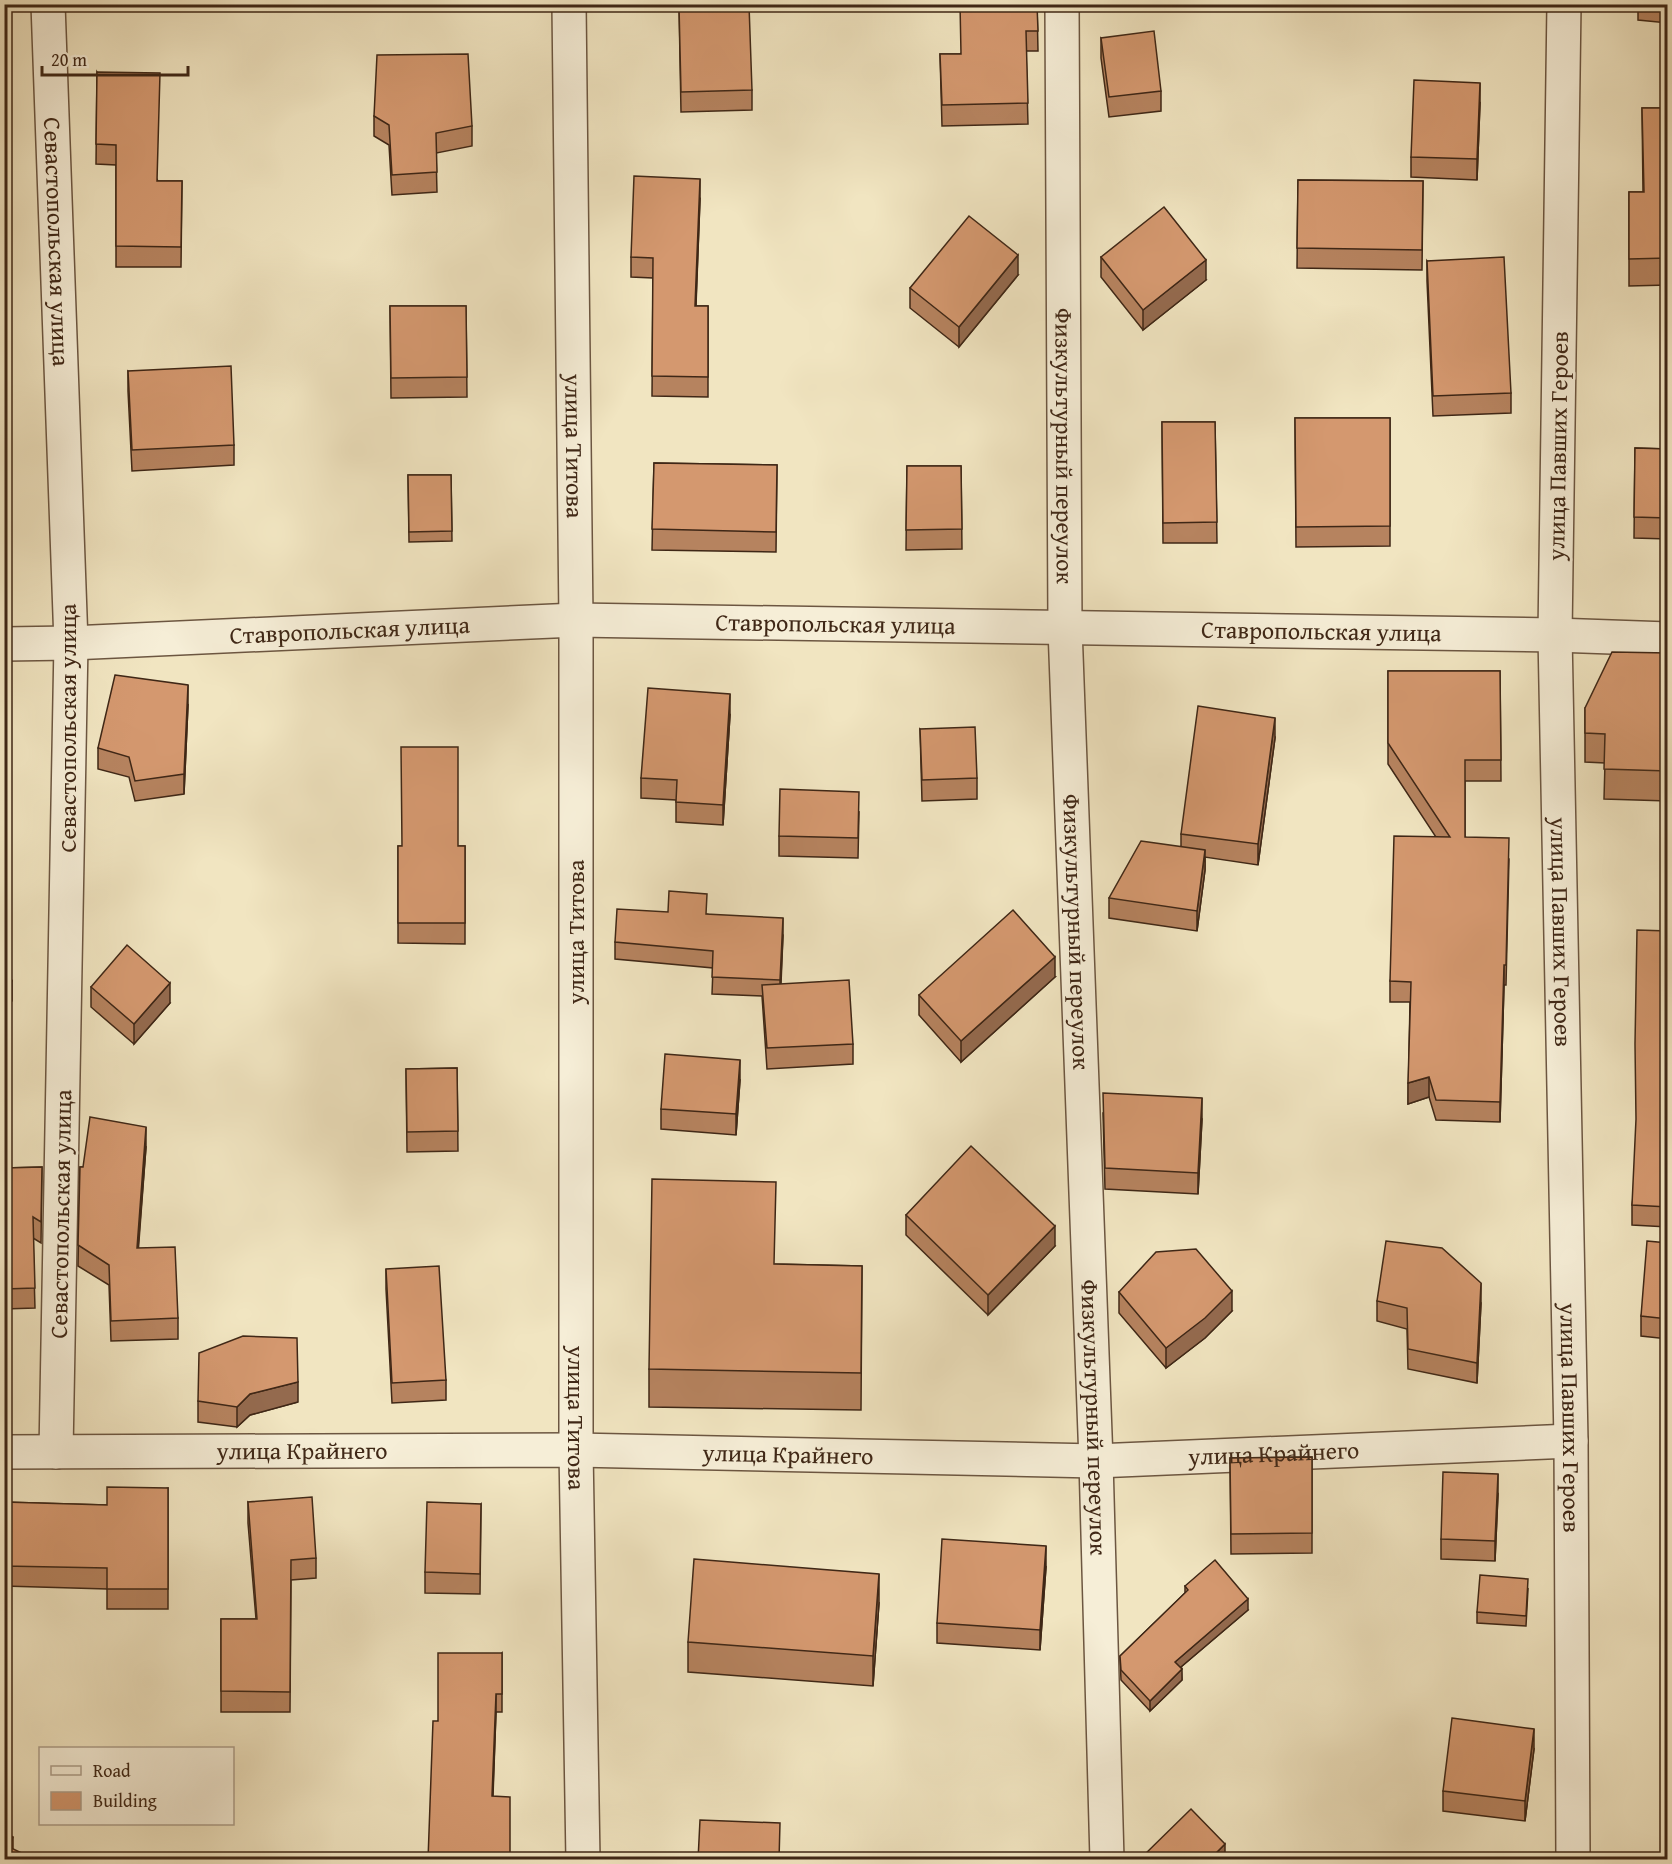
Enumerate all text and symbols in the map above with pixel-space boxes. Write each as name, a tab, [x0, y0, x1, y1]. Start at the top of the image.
scale bar	[42, 39, 188, 77]
text: 20 m	[51, 46, 87, 73]
street label: Севастопольская улица	[35, 117, 79, 368]
street label: Физкультурный переулок	[1046, 308, 1083, 585]
street label: улица Павших Героев	[1538, 331, 1577, 562]
street label: улица Титова	[556, 372, 593, 519]
street label: Севастопольская улица	[50, 603, 85, 853]
street label: Ставропольская улица	[715, 604, 956, 643]
street label: Ставропольская улица	[229, 607, 471, 653]
street label: Ставропольская улица	[1201, 612, 1442, 650]
street label: Физкультурный переулок	[1054, 793, 1099, 1071]
street label: улица Павших Героев	[1542, 816, 1581, 1047]
street label: улица Титова	[558, 859, 593, 1005]
street label: Севастопольская улица	[41, 1089, 80, 1339]
street label: Физкультурный переулок	[1072, 1279, 1117, 1556]
street label: улица Павших Героев	[1551, 1302, 1589, 1533]
street label: улица Титова	[559, 1345, 595, 1491]
street label: улица Крайнего	[1186, 1432, 1360, 1474]
street label: улица Крайнего	[215, 1433, 388, 1468]
street label: улица Крайнего	[701, 1435, 874, 1473]
legend	[39, 1747, 234, 1825]
text: Road	[93, 1757, 131, 1784]
text: Building	[93, 1787, 157, 1814]

